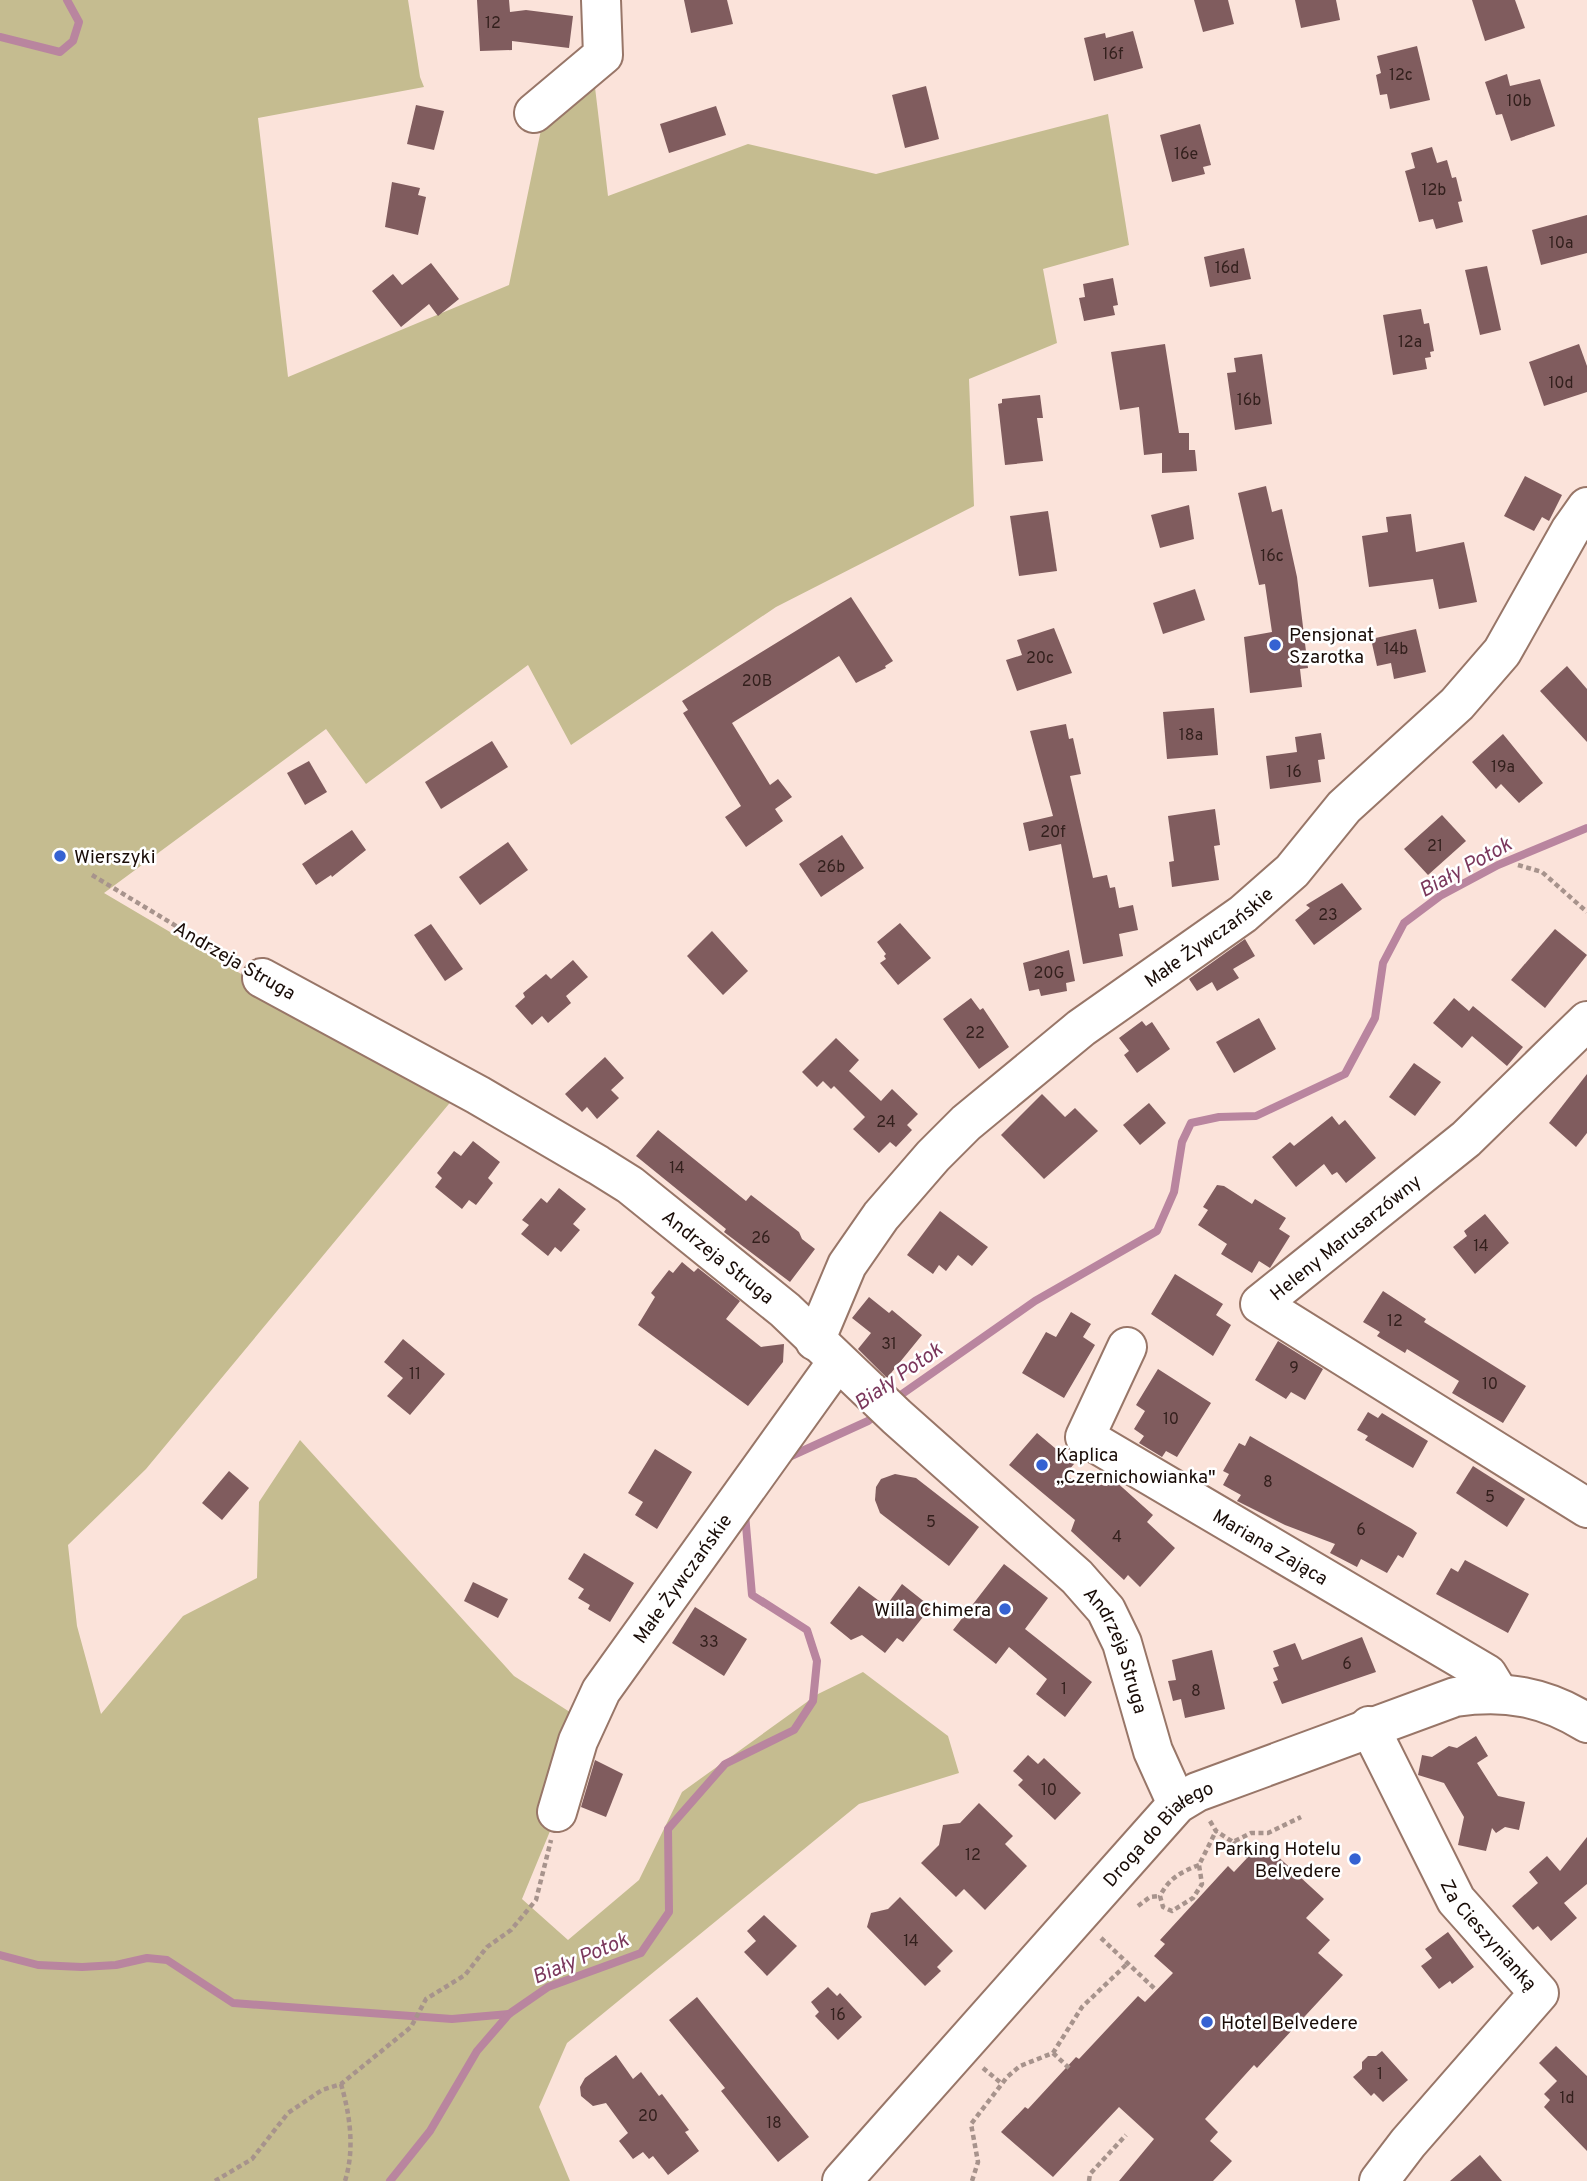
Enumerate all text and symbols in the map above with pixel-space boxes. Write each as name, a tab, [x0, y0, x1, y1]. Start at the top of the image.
house number: 12	[485, 14, 501, 34]
house number: 16f	[1103, 45, 1124, 65]
house number: 12c	[1389, 66, 1413, 86]
house number: 10b	[1506, 92, 1532, 112]
house number: 16e	[1174, 145, 1198, 165]
house number: 12b	[1422, 181, 1446, 201]
house number: 10a	[1549, 234, 1573, 254]
house number: 16d	[1215, 259, 1239, 279]
house number: 12a	[1398, 333, 1422, 353]
house number: 10d	[1548, 374, 1574, 394]
house number: 16b	[1237, 391, 1261, 411]
house number: 16c	[1260, 547, 1284, 567]
place label: Pensjonat Szarotka	[1289, 624, 1374, 670]
marker: Pensjonat Szarotka	[1267, 637, 1283, 653]
house number: 14b	[1384, 640, 1408, 660]
house number: 20c	[1026, 649, 1054, 669]
house number: 20B	[742, 672, 772, 692]
house number: 18a	[1179, 726, 1203, 746]
house number: 19a	[1491, 758, 1515, 778]
house number: 16	[1286, 763, 1302, 783]
house number: 20f	[1040, 823, 1066, 843]
water label: Biały Potok	[1415, 832, 1517, 905]
house number: 21	[1427, 837, 1443, 857]
place label: Wierszyki	[74, 846, 156, 870]
marker: Wierszyki	[52, 848, 68, 864]
house number: 26b	[817, 858, 845, 878]
street label: Małe Żywczańskie	[1140, 883, 1279, 994]
house number: 23	[1318, 906, 1338, 926]
street label: Andrzeja Struga	[169, 917, 299, 1006]
house number: 20G	[1033, 964, 1065, 984]
house number: 22	[965, 1024, 985, 1044]
house number: 24	[876, 1113, 896, 1133]
house number: 14	[669, 1159, 685, 1179]
street label: Heleny Marusarzówny	[1266, 1170, 1427, 1307]
street label: Andrzeja Struga	[656, 1206, 778, 1310]
house number: 26	[751, 1229, 771, 1249]
house number: 14	[1473, 1237, 1489, 1257]
house number: 12	[1387, 1312, 1403, 1332]
house number: 31	[881, 1335, 897, 1355]
water label: Biały Potok	[849, 1337, 949, 1418]
house number: 9	[1289, 1359, 1299, 1379]
house number: 11	[409, 1365, 421, 1385]
house number: 10	[1482, 1375, 1498, 1395]
house number: 10	[1163, 1410, 1179, 1430]
place label: Kaplica „Czernichowianka"	[1056, 1444, 1216, 1490]
marker: Kaplica „Czernichowianka"	[1034, 1457, 1050, 1473]
house number: 8	[1263, 1473, 1273, 1493]
house number: 5	[1485, 1488, 1495, 1508]
street label: Mariana Zająca	[1208, 1505, 1332, 1592]
street label: Małe Żywczańskie	[629, 1510, 738, 1649]
house number: 5	[926, 1513, 936, 1533]
house number: 6	[1356, 1521, 1366, 1541]
house number: 4	[1112, 1528, 1122, 1548]
street label: Andrzeja Struga	[1077, 1583, 1152, 1717]
place label: Willa Chimera	[874, 1599, 991, 1623]
marker: Willa Chimera	[997, 1601, 1013, 1617]
house number: 33	[699, 1633, 719, 1653]
house number: 6	[1342, 1655, 1352, 1675]
house number: 1	[1061, 1680, 1067, 1700]
house number: 8	[1191, 1682, 1201, 1702]
street label: Droga do Białego	[1099, 1777, 1217, 1893]
house number: 10	[1041, 1781, 1057, 1801]
place label: Parking Hotelu Belvedere	[1214, 1838, 1341, 1884]
house number: 12	[965, 1846, 981, 1866]
marker: Parking Hotelu Belvedere	[1347, 1851, 1363, 1867]
street label: Za Cieszynianką	[1434, 1876, 1541, 1996]
water label: Biały Potok	[528, 1927, 633, 1992]
house number: 14	[903, 1932, 919, 1952]
house number: 16	[830, 2006, 846, 2026]
place label: Hotel Belvedere	[1221, 2012, 1358, 2036]
marker: Hotel Belvedere	[1199, 2014, 1215, 2030]
house number: 1	[1377, 2065, 1383, 2085]
house number: 1d	[1560, 2089, 1575, 2109]
house number: 20	[638, 2107, 658, 2127]
house number: 18	[766, 2114, 782, 2134]

